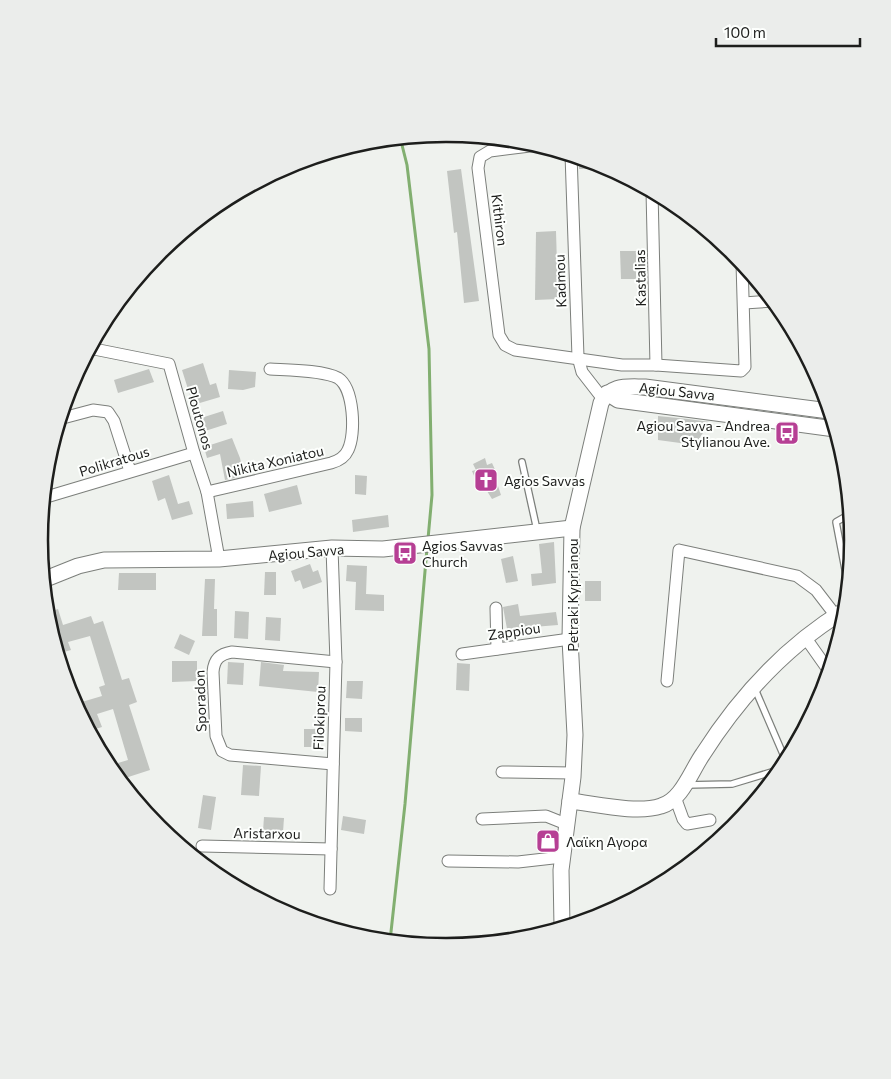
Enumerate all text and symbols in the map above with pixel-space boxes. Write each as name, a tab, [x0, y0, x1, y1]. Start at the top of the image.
scale bar	[716, 15, 860, 47]
text: 100 m	[724, 23, 766, 41]
street label: Kithiron	[488, 193, 512, 247]
street label: Kastalias	[631, 249, 649, 307]
street label: Kadmou	[551, 254, 569, 308]
street label: Agiou Savva	[638, 379, 716, 403]
street label: Ploutonos	[183, 384, 217, 452]
place label: Agiou Savva - Andrea Stylianou Ave.	[637, 417, 770, 450]
bus stop icon: Agiou Savva - Andrea Stylianou Ave.	[774, 420, 800, 446]
street label: Polikratous	[77, 442, 151, 480]
street label: Nikita Xoniatou	[225, 442, 325, 480]
church icon: Agios Savvas	[473, 467, 499, 493]
place label: Agios Savvas	[504, 472, 585, 489]
place label: Agios Savvas Church	[422, 537, 503, 570]
street label: Petraki Kyprianou	[564, 538, 581, 652]
street label: Agiou Savva	[267, 540, 345, 564]
bus stop icon: Agios Savvas Church	[392, 540, 418, 566]
street label: Zappiou	[487, 619, 541, 643]
street label: Sporadon	[190, 670, 210, 732]
street label: Filokiprou	[309, 685, 329, 751]
street label: Aristarxou	[233, 824, 301, 842]
shop icon: Λαϊκη Αγορα	[535, 828, 561, 854]
place label: Λαϊκη Αγορα	[566, 833, 648, 850]

